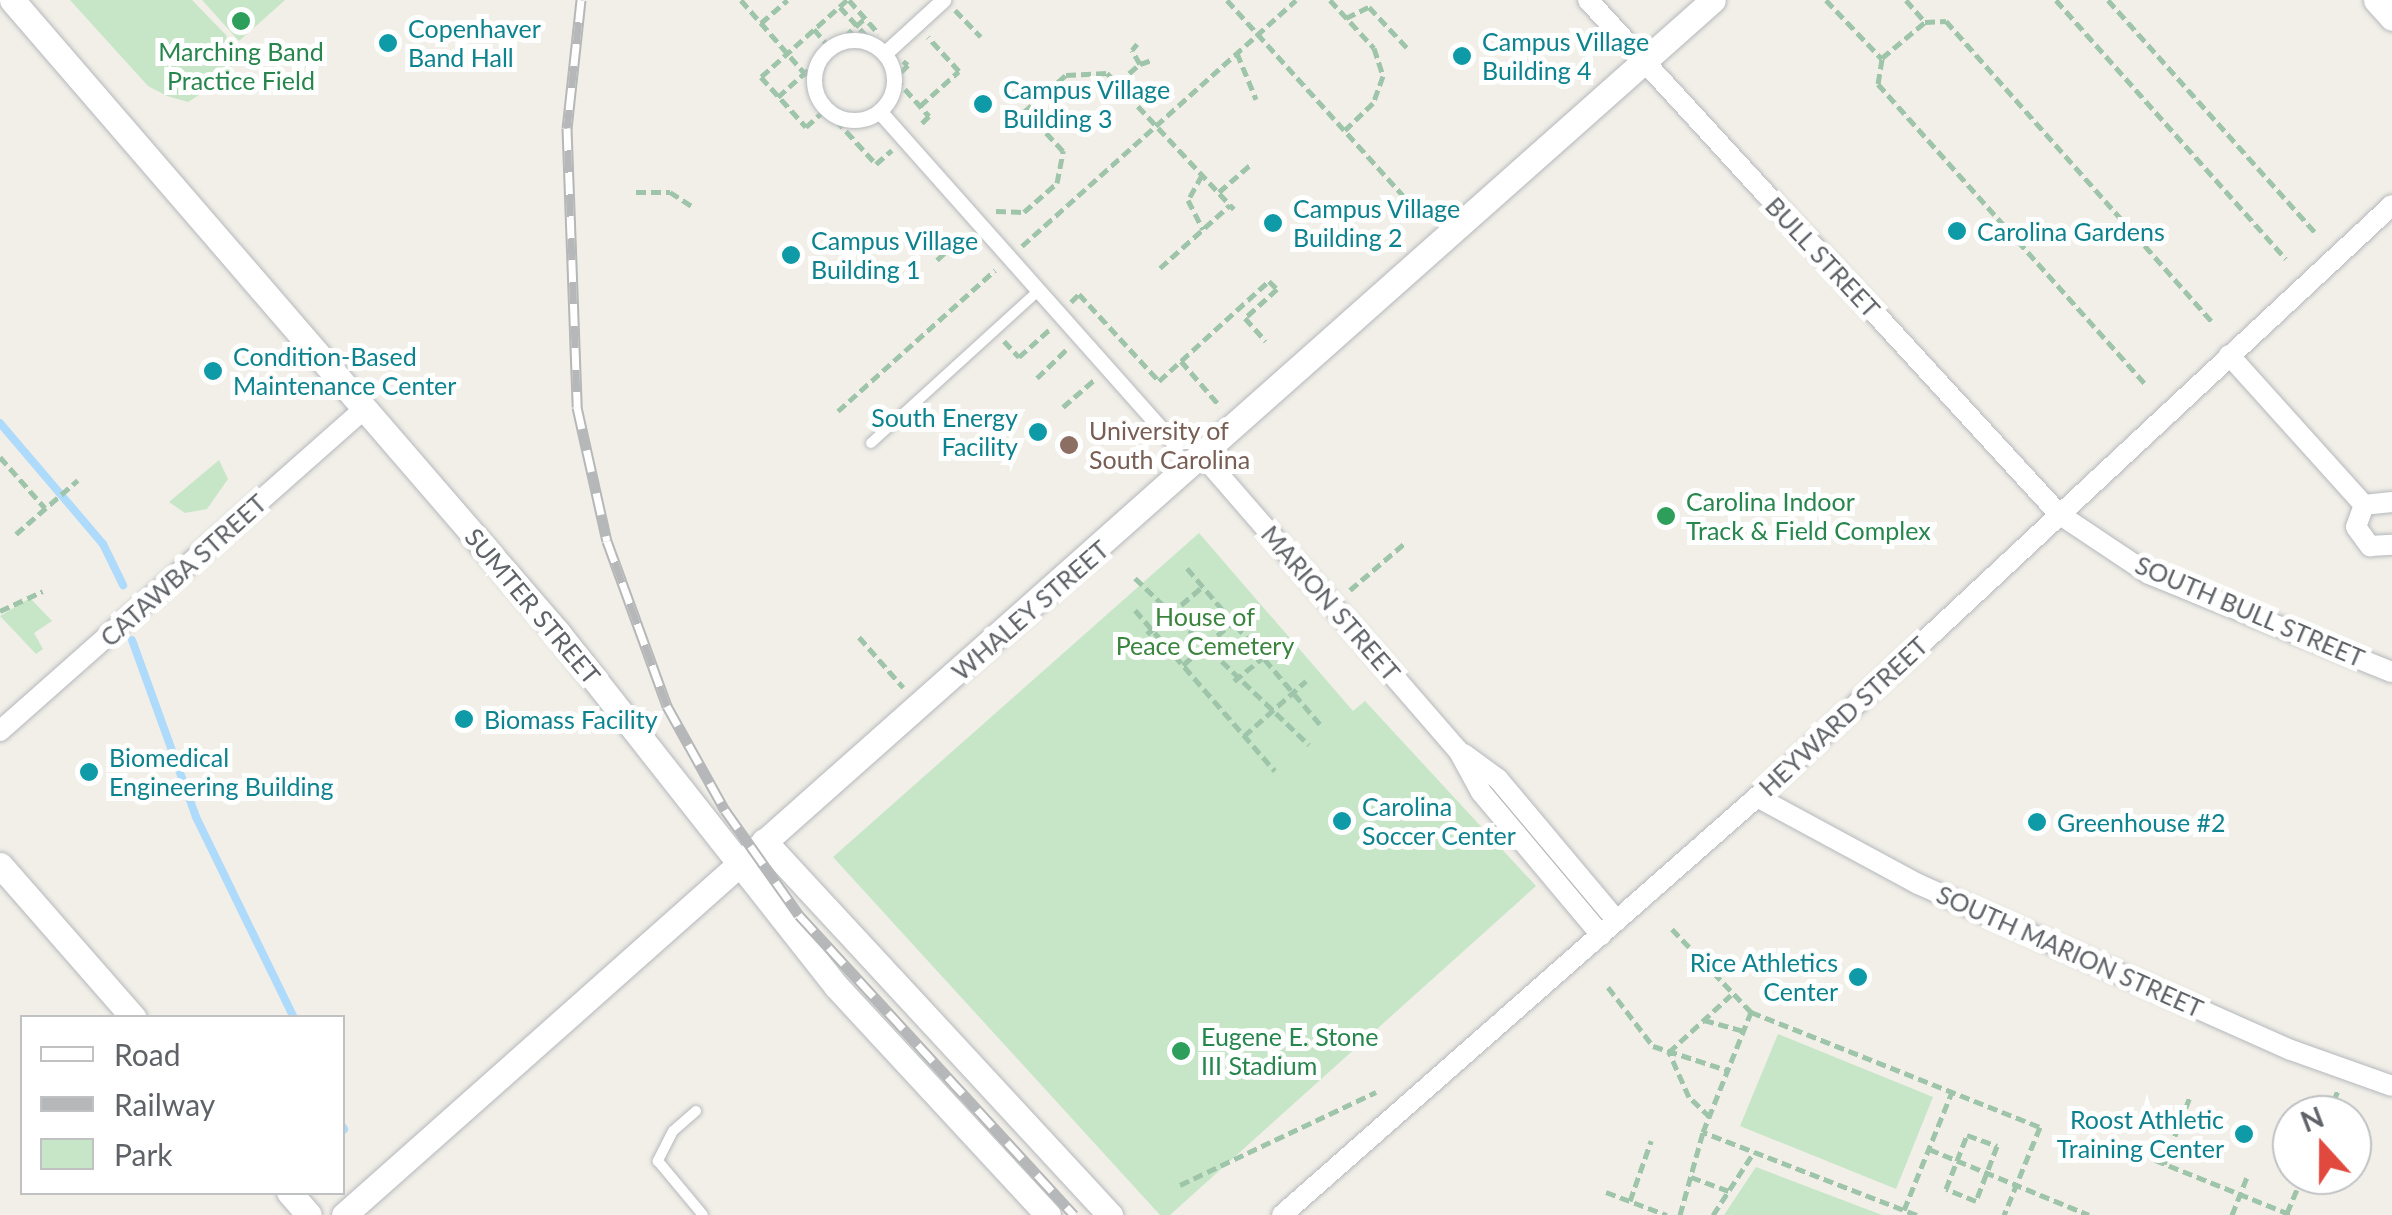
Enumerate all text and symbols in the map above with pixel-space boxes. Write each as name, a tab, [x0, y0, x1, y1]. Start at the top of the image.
marker: Marching Band Practice Field	[230, 10, 252, 32]
place label: Copenhaver Band Hall	[408, 14, 541, 73]
place label: Campus Village Building 4	[1482, 27, 1650, 86]
marker: Copenhaver Band Hall	[377, 32, 399, 54]
place label: Marching Band Practice Field	[158, 37, 324, 96]
marker: Campus Village Building 4	[1451, 45, 1473, 67]
place label: Campus Village Building 3	[1003, 75, 1171, 134]
marker: Campus Village Building 3	[972, 93, 994, 115]
street label: BULL STREET	[1759, 190, 1887, 324]
place label: Campus Village Building 2	[1293, 194, 1461, 253]
marker: Campus Village Building 2	[1262, 212, 1284, 234]
place label: Carolina Gardens	[1977, 216, 2165, 246]
marker: Carolina Gardens	[1946, 220, 1968, 242]
place label: Campus Village Building 1	[811, 226, 979, 285]
marker: Campus Village Building 1	[780, 244, 802, 266]
place label: Condition-Based Maintenance Center	[233, 342, 456, 401]
marker: Condition-Based Maintenance Center	[202, 360, 224, 382]
place label: South Energy Facility	[871, 403, 1018, 462]
place label: University of South Carolina	[1089, 416, 1250, 475]
marker: South Energy Facility	[1027, 421, 1049, 443]
marker: University of South Carolina	[1058, 434, 1080, 456]
street label: CATAWBA STREET	[94, 487, 272, 653]
place label: Carolina Indoor Track & Field Complex	[1686, 487, 1931, 546]
marker: Carolina Indoor Track & Field Complex	[1655, 505, 1677, 527]
street label: MARION STREET	[1255, 519, 1407, 687]
street label: SUMTER STREET	[459, 522, 607, 690]
street label: WHALEY STREET	[945, 533, 1115, 687]
street label: SOUTH BULL STREET	[2131, 549, 2369, 673]
park label: House of Peace Cemetery	[1116, 602, 1294, 661]
street label: HEYWARD STREET	[1752, 630, 1934, 802]
place label: Biomass Facility	[484, 704, 658, 734]
marker: Biomass Facility	[453, 708, 475, 730]
place label: Biomedical Engineering Building	[109, 743, 334, 802]
marker: Biomedical Engineering Building	[78, 761, 100, 783]
place label: Carolina Soccer Center	[1362, 792, 1516, 851]
place label: Greenhouse #2	[2057, 807, 2225, 837]
marker: Carolina Soccer Center	[1331, 810, 1353, 832]
marker: Greenhouse #2	[2026, 811, 2048, 833]
street label: SOUTH MARION STREET	[1932, 879, 2208, 1023]
place label: Rice Athletics Center	[1689, 948, 1838, 1007]
marker: Rice Athletics Center	[1847, 966, 1869, 988]
legend	[20, 1015, 345, 1195]
place label: Eugene E. Stone III Stadium	[1201, 1022, 1378, 1081]
text: Road	[114, 1036, 181, 1072]
marker: Eugene E. Stone III Stadium	[1170, 1040, 1192, 1062]
text: Railway	[114, 1086, 215, 1122]
north arrow	[2272, 1095, 2372, 1195]
text: N	[2296, 1099, 2328, 1139]
place label: Roost Athletic Training Center	[2057, 1105, 2224, 1164]
marker: Roost Athletic Training Center	[2233, 1123, 2255, 1145]
text: Park	[114, 1136, 173, 1172]

